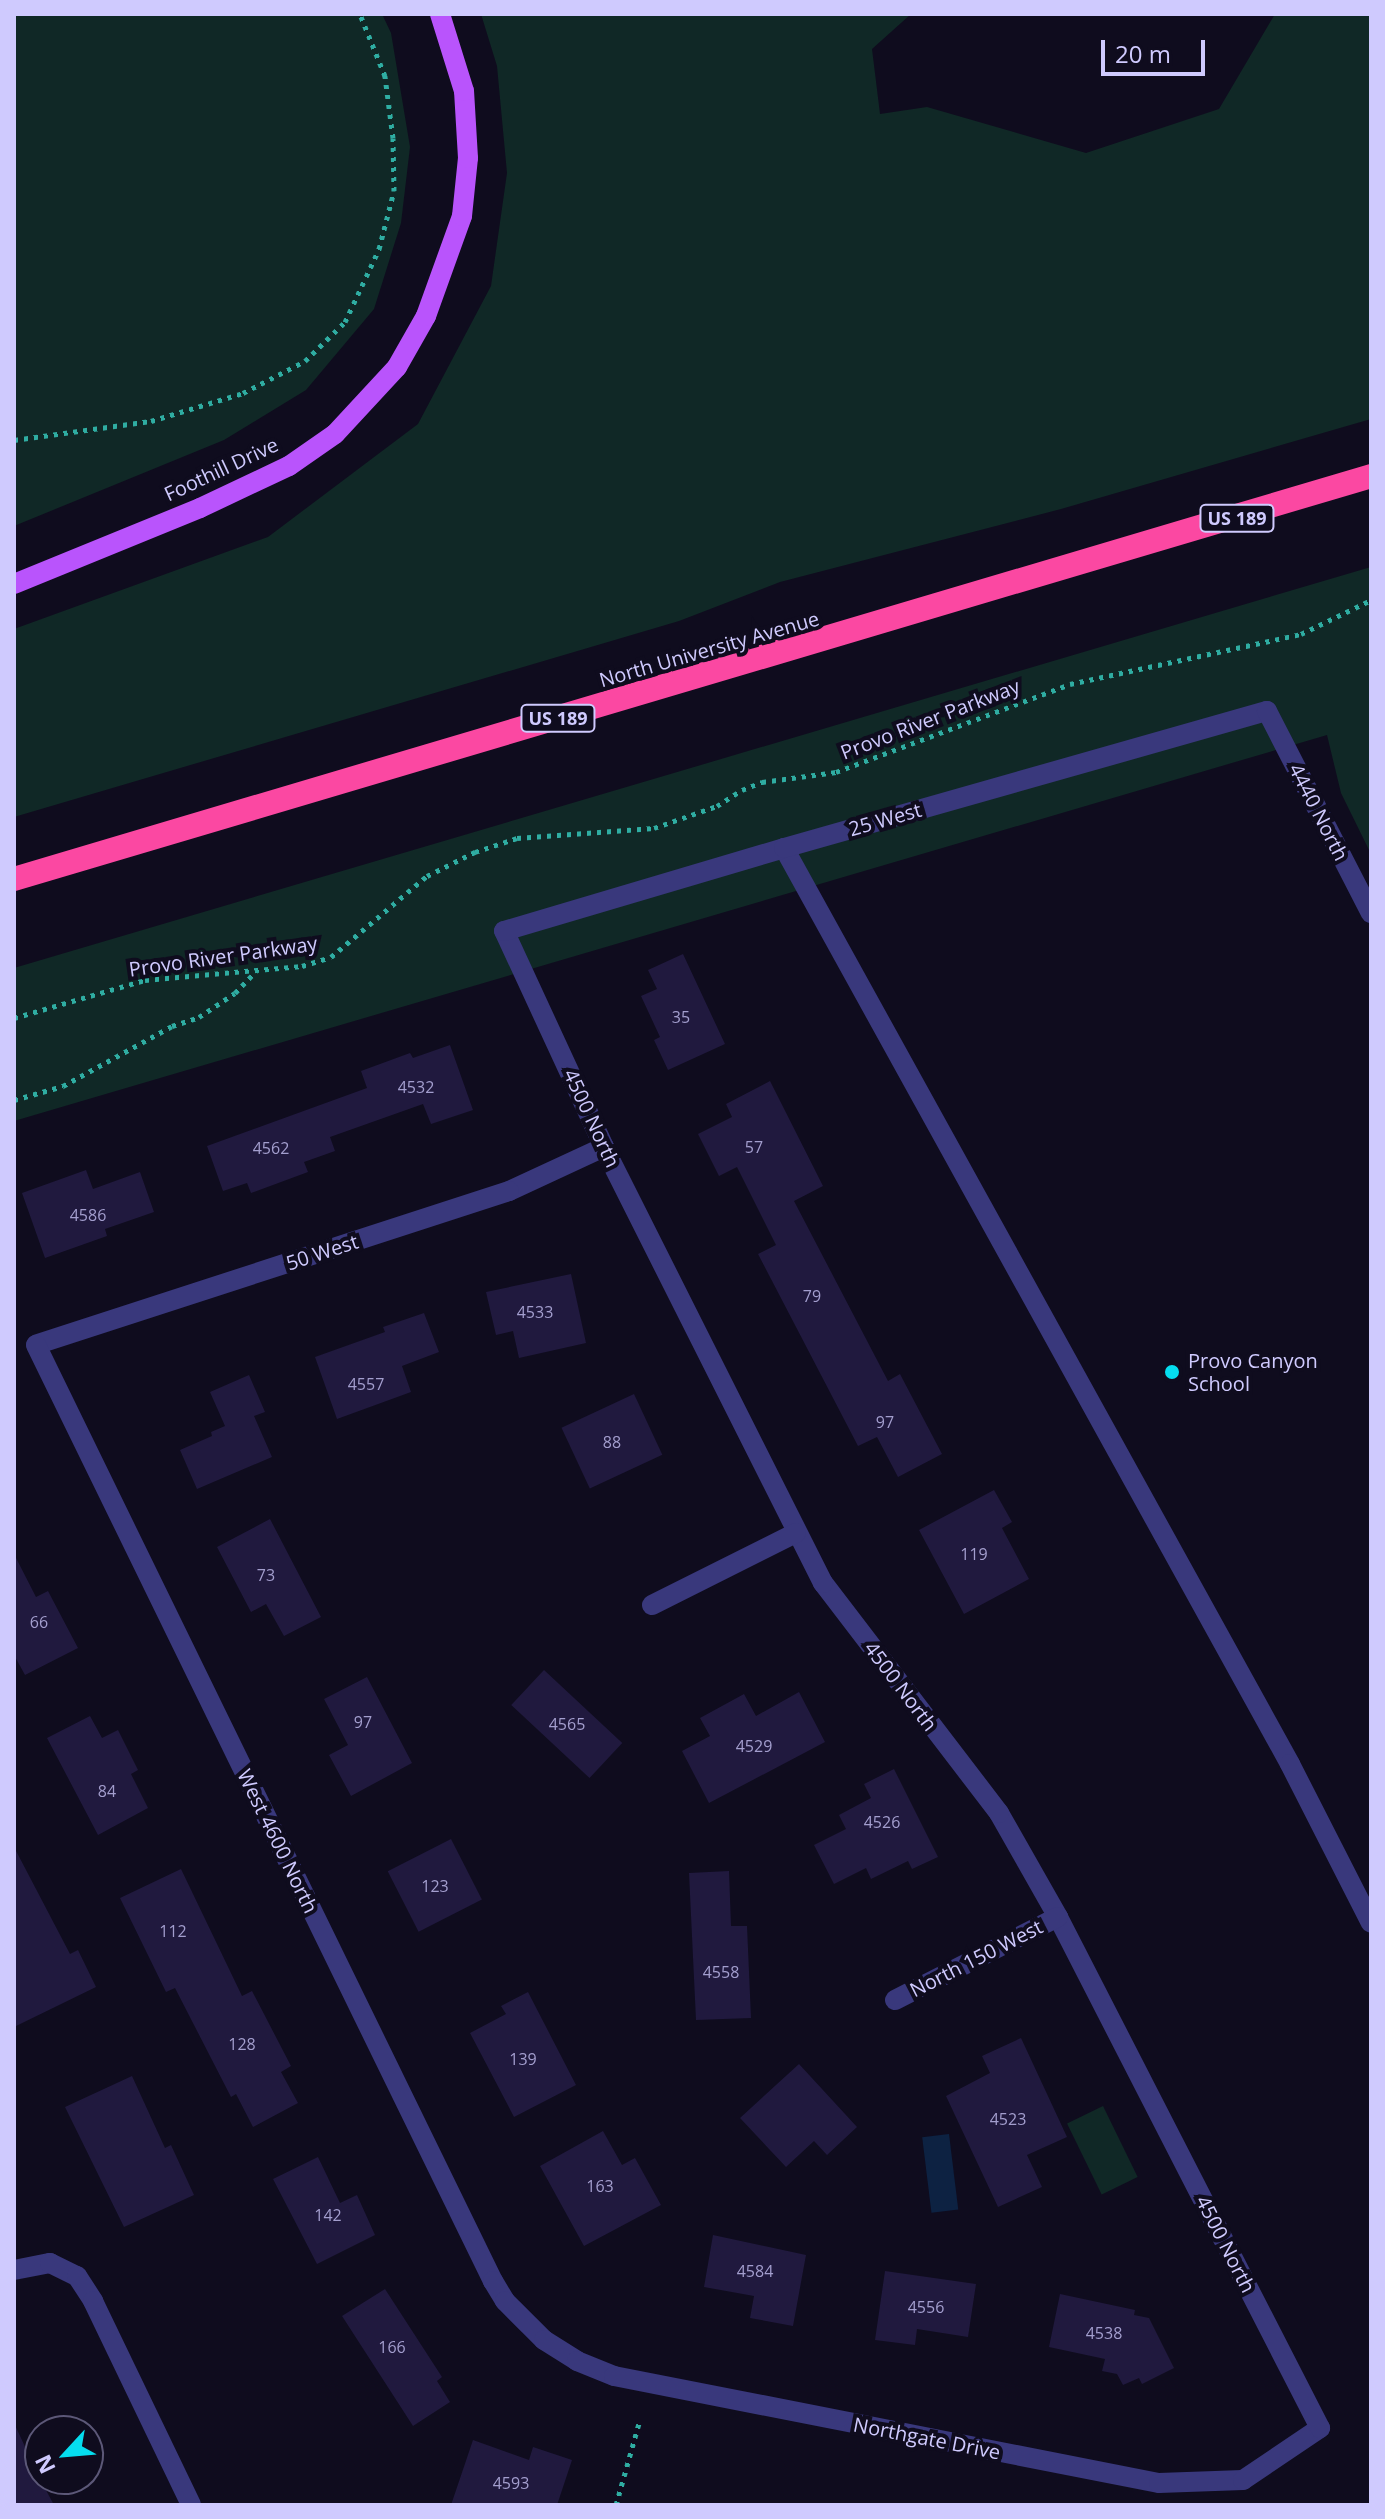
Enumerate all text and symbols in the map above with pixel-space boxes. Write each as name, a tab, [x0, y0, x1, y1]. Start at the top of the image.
scale bar	[1105, 24, 1209, 74]
text: 20 m	[1115, 37, 1171, 70]
street label: Foothill Drive	[160, 432, 282, 506]
road number: US 189	[1199, 504, 1275, 532]
street label: North University Avenue	[596, 606, 822, 692]
street label: Provo River Parkway	[837, 674, 1023, 764]
road number: US 189	[520, 704, 596, 732]
street label: 4440 North	[1284, 760, 1354, 864]
street label: 25 West	[846, 797, 924, 841]
street label: Provo River Parkway	[127, 931, 319, 981]
house number: 35	[672, 1007, 690, 1027]
street label: 4500 North	[559, 1065, 625, 1171]
house number: 4532	[398, 1077, 434, 1097]
house number: 57	[745, 1137, 763, 1157]
house number: 4562	[253, 1138, 289, 1158]
house number: 4586	[70, 1205, 106, 1225]
street label: 50 West	[283, 1229, 361, 1275]
house number: 79	[803, 1286, 821, 1306]
house number: 4533	[517, 1302, 553, 1322]
place label: Provo Canyon School	[1188, 1348, 1318, 1395]
marker: Provo Canyon School	[1163, 1363, 1181, 1381]
house number: 4557	[348, 1374, 384, 1394]
house number: 97	[876, 1412, 894, 1432]
house number: 88	[603, 1432, 621, 1452]
house number: 119	[960, 1544, 988, 1564]
house number: 73	[257, 1565, 275, 1585]
house number: 66	[30, 1612, 48, 1632]
street label: 4500 North	[860, 1637, 942, 1735]
house number: 97	[354, 1712, 372, 1732]
house number: 4565	[549, 1714, 585, 1734]
house number: 4529	[736, 1736, 772, 1756]
street label: West 4600 North	[233, 1765, 323, 1917]
house number: 84	[98, 1781, 116, 1801]
house number: 4526	[864, 1812, 900, 1832]
house number: 123	[421, 1876, 449, 1896]
street label: North 150 West	[906, 1914, 1046, 2002]
house number: 112	[159, 1921, 187, 1941]
house number: 4558	[703, 1962, 739, 1982]
house number: 128	[228, 2034, 256, 2054]
house number: 139	[509, 2049, 537, 2069]
house number: 4523	[990, 2109, 1026, 2129]
house number: 163	[586, 2176, 614, 2196]
street label: 4500 North	[1191, 2192, 1261, 2296]
house number: 142	[314, 2205, 342, 2225]
house number: 4584	[737, 2261, 773, 2281]
house number: 4556	[908, 2297, 944, 2317]
house number: 4538	[1086, 2323, 1122, 2343]
house number: 166	[378, 2337, 406, 2357]
street label: Northgate Drive	[852, 2412, 1002, 2464]
north arrow	[24, 2415, 104, 2495]
text: N	[27, 2450, 62, 2479]
house number: 4593	[493, 2473, 529, 2493]

